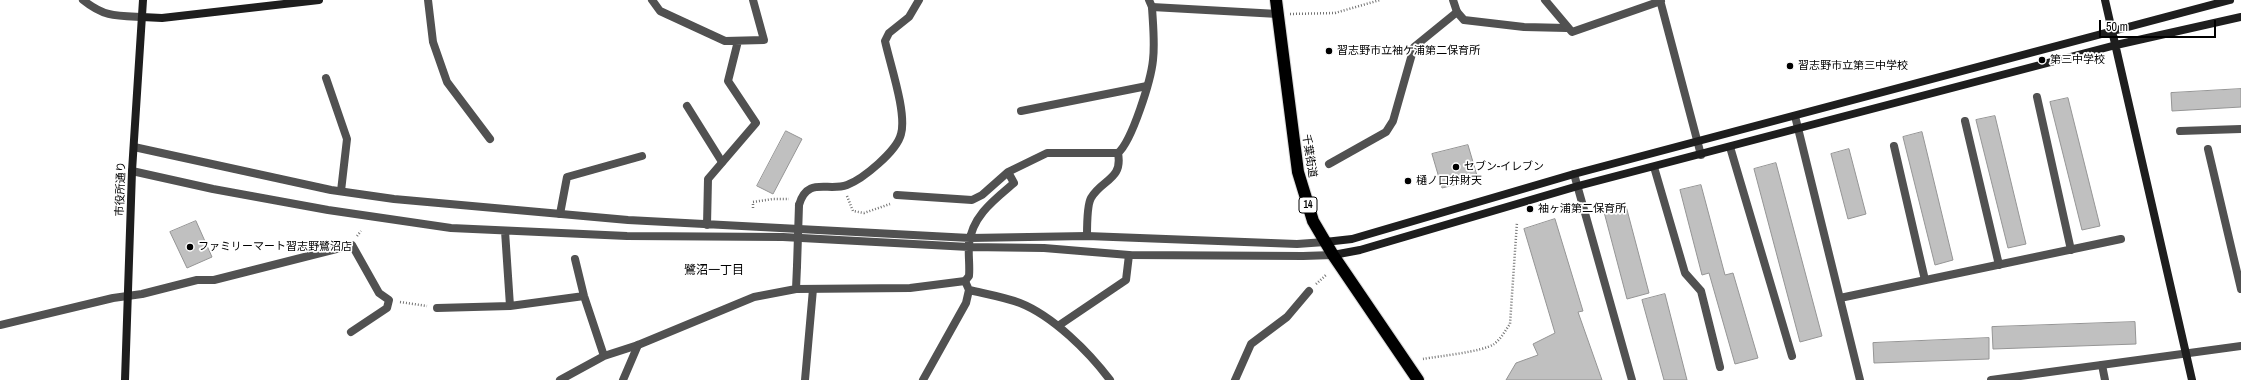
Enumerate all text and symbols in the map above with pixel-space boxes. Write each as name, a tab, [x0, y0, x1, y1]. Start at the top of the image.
scale bar	[2101, 12, 2218, 38]
text: 50 m	[2106, 19, 2128, 35]
place label: 習志野市立袖ケ浦第二保育所	[1337, 44, 1480, 58]
marker: 習志野市立袖ケ浦第二保育所	[1324, 46, 1334, 56]
place label: 第三中学校	[2050, 53, 2105, 67]
marker: 第三中学校	[2037, 55, 2047, 65]
place label: 習志野市立第三中学校	[1798, 59, 1908, 73]
marker: 習志野市立第三中学校	[1785, 61, 1795, 71]
street label: 千葉街道	[1299, 133, 1319, 179]
place label: セブン-イレブン	[1464, 160, 1544, 174]
street label: 市役所通り	[113, 161, 129, 217]
marker: セブン-イレブン	[1451, 162, 1461, 172]
place label: 樋ノ口弁財天	[1416, 174, 1482, 188]
marker: 樋ノ口弁財天	[1403, 176, 1413, 186]
road number: 14	[1299, 197, 1317, 213]
place label: 袖ヶ浦第二保育所	[1538, 202, 1626, 216]
marker: 袖ヶ浦第二保育所	[1525, 204, 1535, 214]
place label: ファミリーマート習志野鷺沼店	[198, 240, 352, 254]
marker: ファミリーマート習志野鷺沼店	[185, 242, 195, 252]
district label: 鷺沼一丁目	[684, 264, 744, 278]

